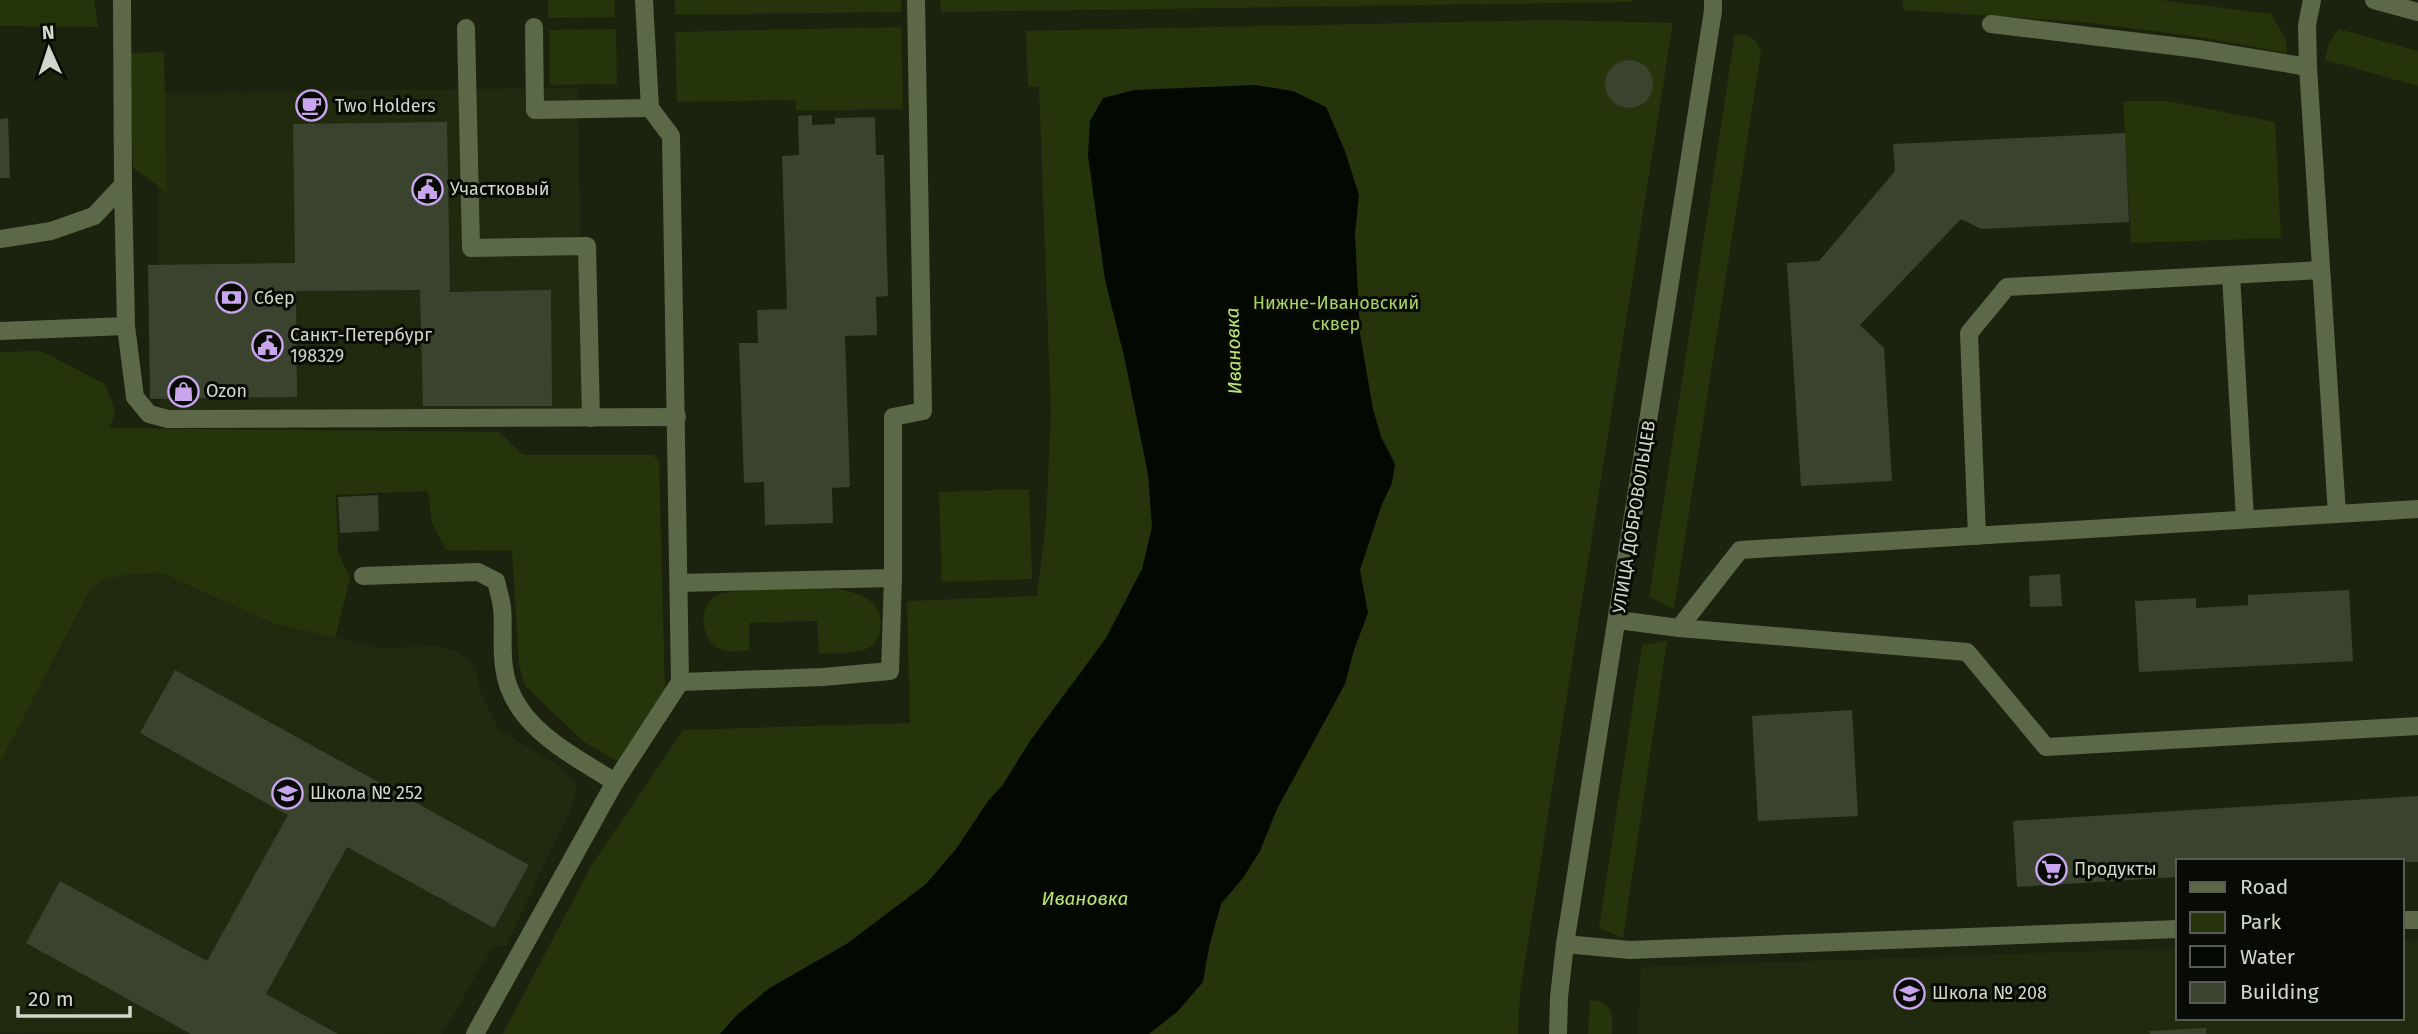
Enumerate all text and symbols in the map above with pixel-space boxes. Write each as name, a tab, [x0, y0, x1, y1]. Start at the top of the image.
north arrow	[14, 14, 84, 84]
text: N	[41, 21, 55, 44]
cafe icon: Two Holders	[295, 89, 329, 123]
place label: Two Holders	[335, 95, 436, 117]
public building icon: Участковый	[410, 172, 444, 206]
place label: Участковый	[450, 178, 550, 200]
bank icon: Сбер	[214, 281, 248, 315]
place label: Сбер	[254, 287, 295, 309]
park label: Нижне-Ивановский сквер	[1253, 292, 1419, 335]
water label: Ивановка	[1220, 307, 1247, 395]
place label: Санкт-Петербург 198329	[290, 324, 432, 367]
public building icon: Санкт-Петербург 198329	[250, 328, 284, 362]
shop icon: Ozon	[166, 374, 200, 408]
place label: Ozon	[206, 380, 247, 402]
street label: УЛИЦА ДОБРОВОЛЬЦЕВ	[1608, 419, 1660, 615]
school or university icon: Школа № 252	[270, 776, 304, 810]
place label: Школа № 252	[310, 782, 423, 804]
supermarket icon: Продукты	[2034, 852, 2068, 886]
place label: Продукты	[2074, 858, 2157, 880]
legend	[2176, 859, 2404, 1020]
text: Road	[2240, 874, 2288, 900]
water label: Ивановка	[1042, 887, 1128, 910]
text: Park	[2240, 909, 2282, 935]
text: Water	[2240, 944, 2295, 970]
scale bar	[18, 974, 130, 1018]
school or university icon: Школа № 208	[1892, 976, 1926, 1010]
text: Building	[2240, 979, 2319, 1005]
place label: Школа № 208	[1932, 982, 2047, 1004]
text: 20 m	[28, 986, 74, 1012]

